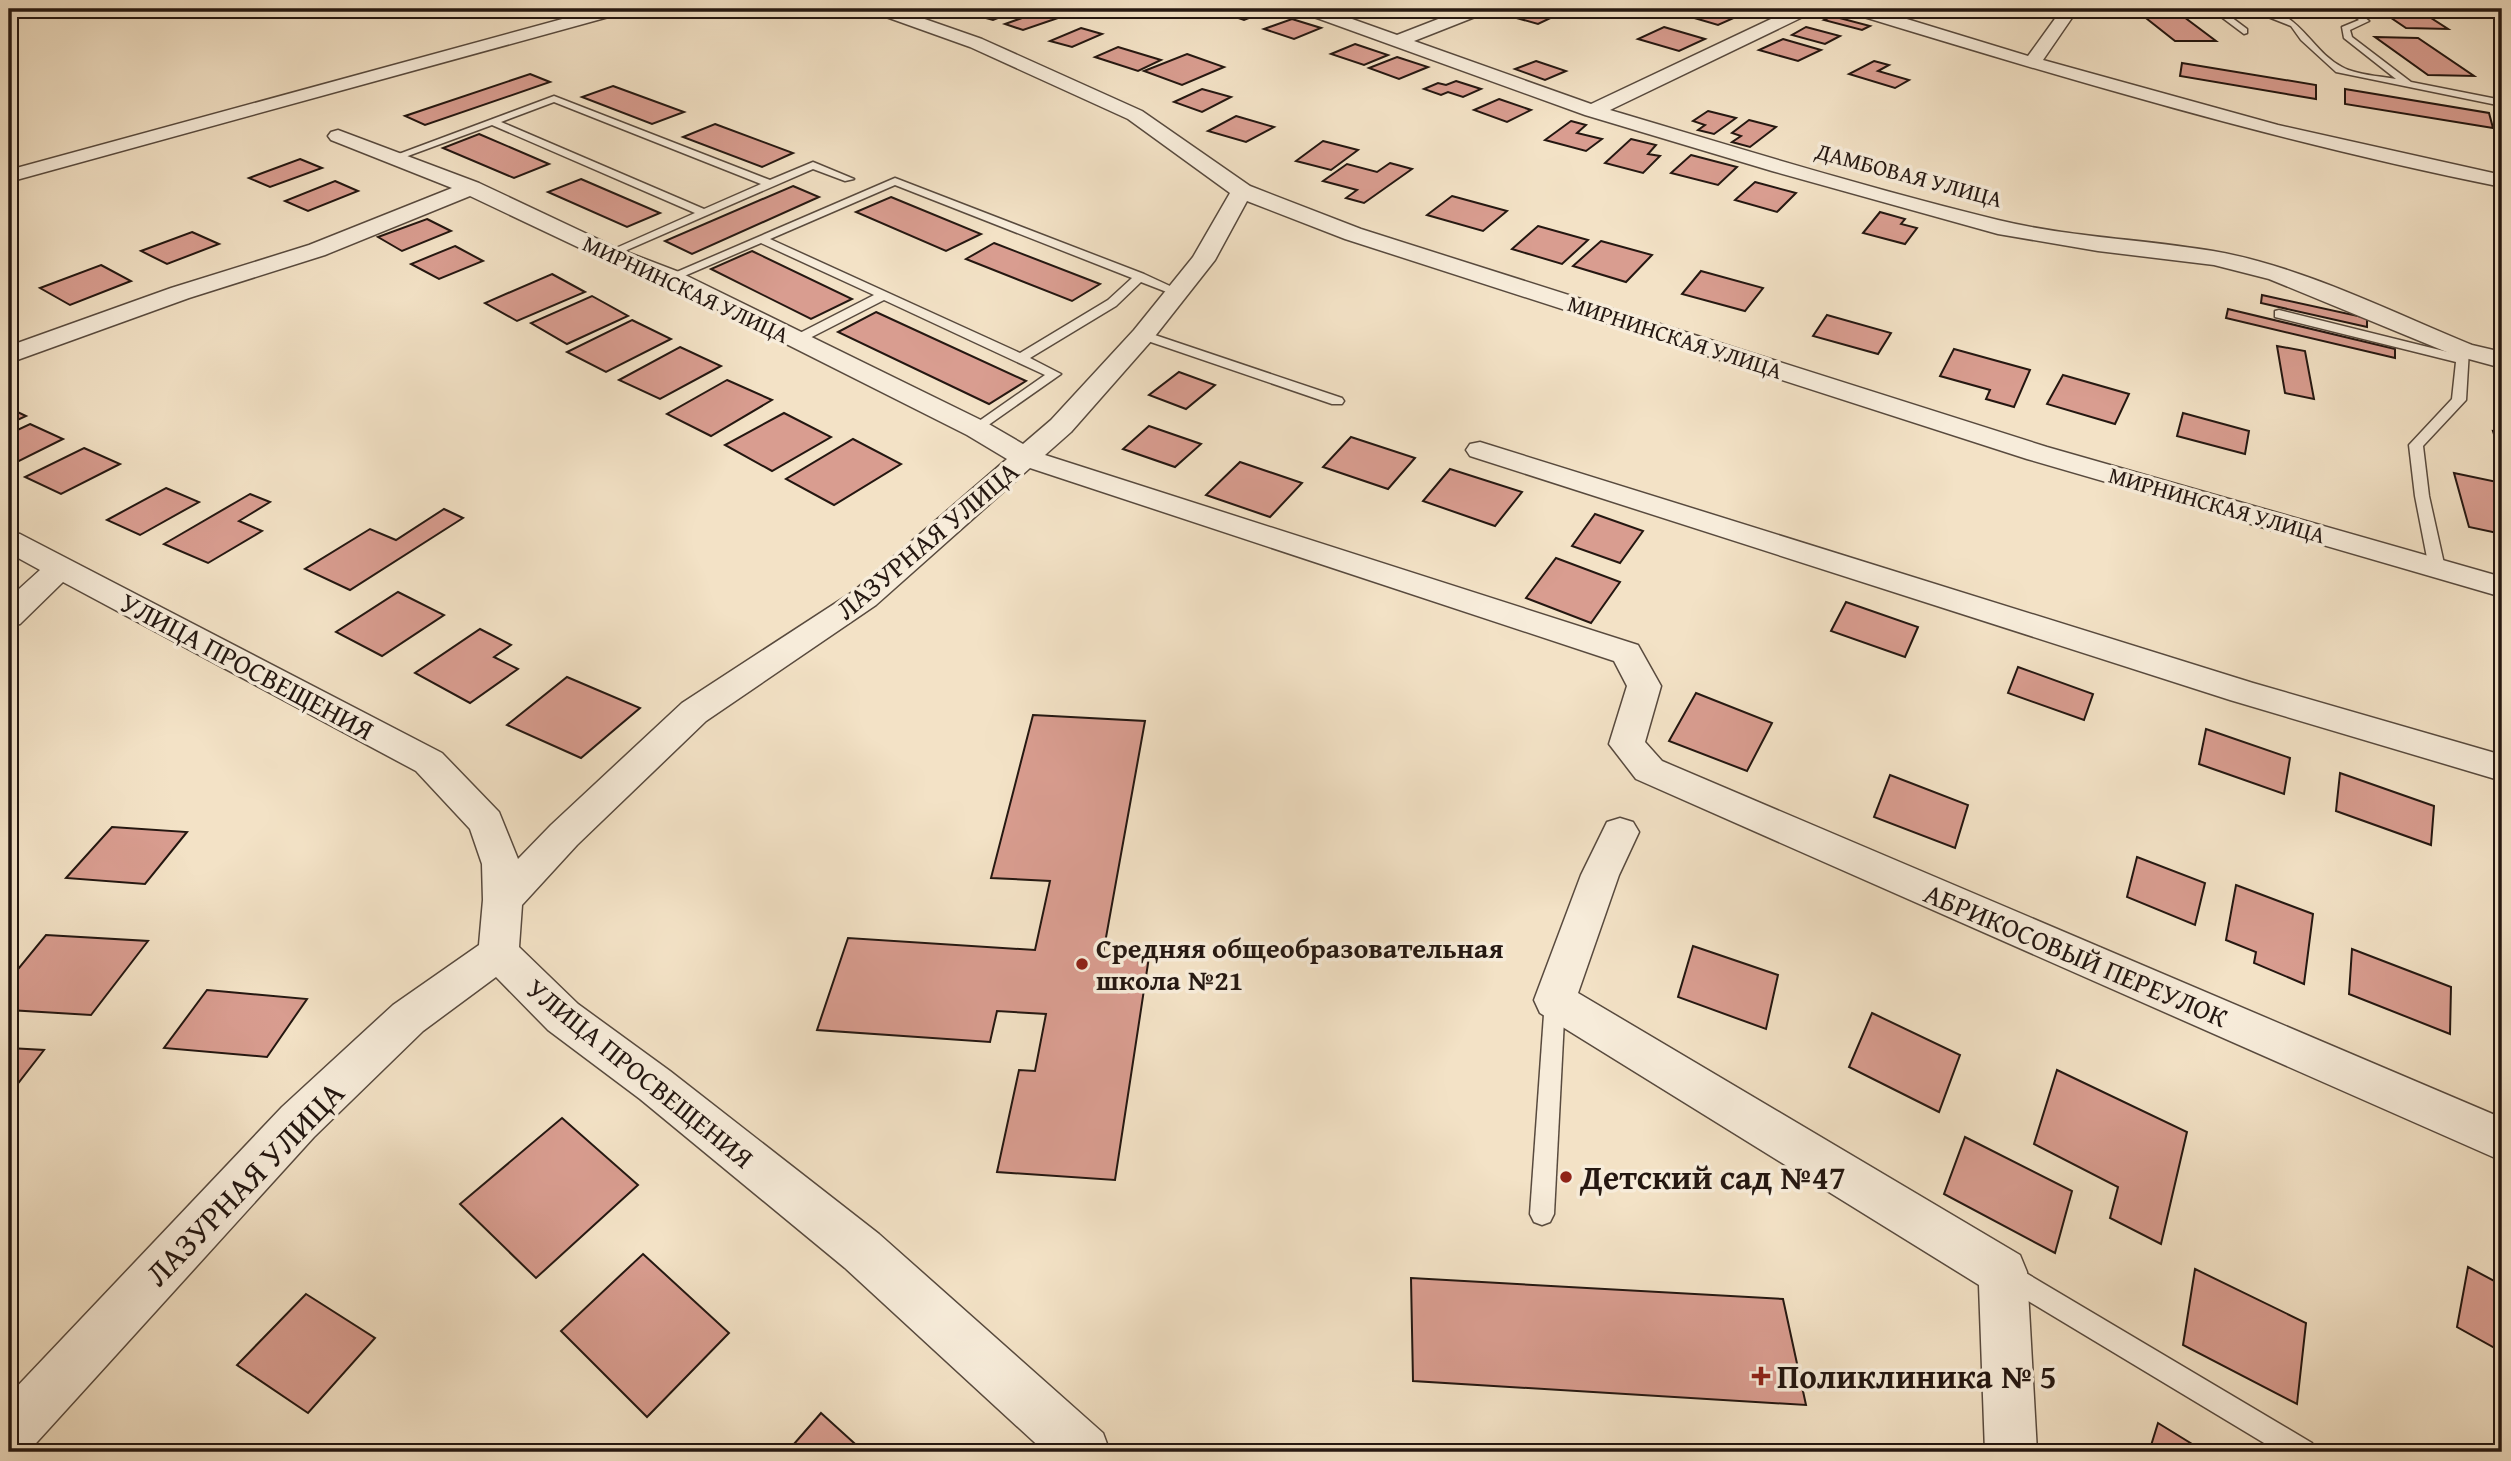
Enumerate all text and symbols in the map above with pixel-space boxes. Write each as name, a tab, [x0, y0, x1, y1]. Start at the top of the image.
street label: ДАМБОВАЯ УЛИЦА	[1811, 133, 2006, 215]
street label: МИРНИНСКАЯ УЛИЦА	[578, 226, 795, 351]
street label: МИРНИНСКАЯ УЛИЦА	[1564, 286, 1787, 387]
street label: ЛАЗУРНАЯ УЛИЦА	[826, 451, 1027, 629]
street label: МИРНИНСКАЯ УЛИЦА	[2105, 458, 2329, 551]
street label: УЛИЦА ПРОСВЕЩЕНИЯ	[113, 581, 381, 750]
street label: АБРИКОСОВЫЙ ПЕРЕУЛОК	[1918, 872, 2234, 1037]
place label: Средняя общеобразовательная школа №21	[1096, 927, 1503, 1000]
marker: Средняя общеобразовательная школа №21	[1074, 956, 1090, 972]
street label: УЛИЦА ПРОСВЕЩЕНИЯ	[518, 968, 763, 1177]
street label: ЛАЗУРНАЯ УЛИЦА	[133, 1070, 355, 1296]
place label: Детский сад №47	[1579, 1153, 1846, 1201]
marker: Детский сад №47	[1558, 1169, 1574, 1185]
place label: Поликлиника № 5	[1777, 1352, 2057, 1400]
marker: Поликлиника № 5	[1751, 1366, 1771, 1386]

